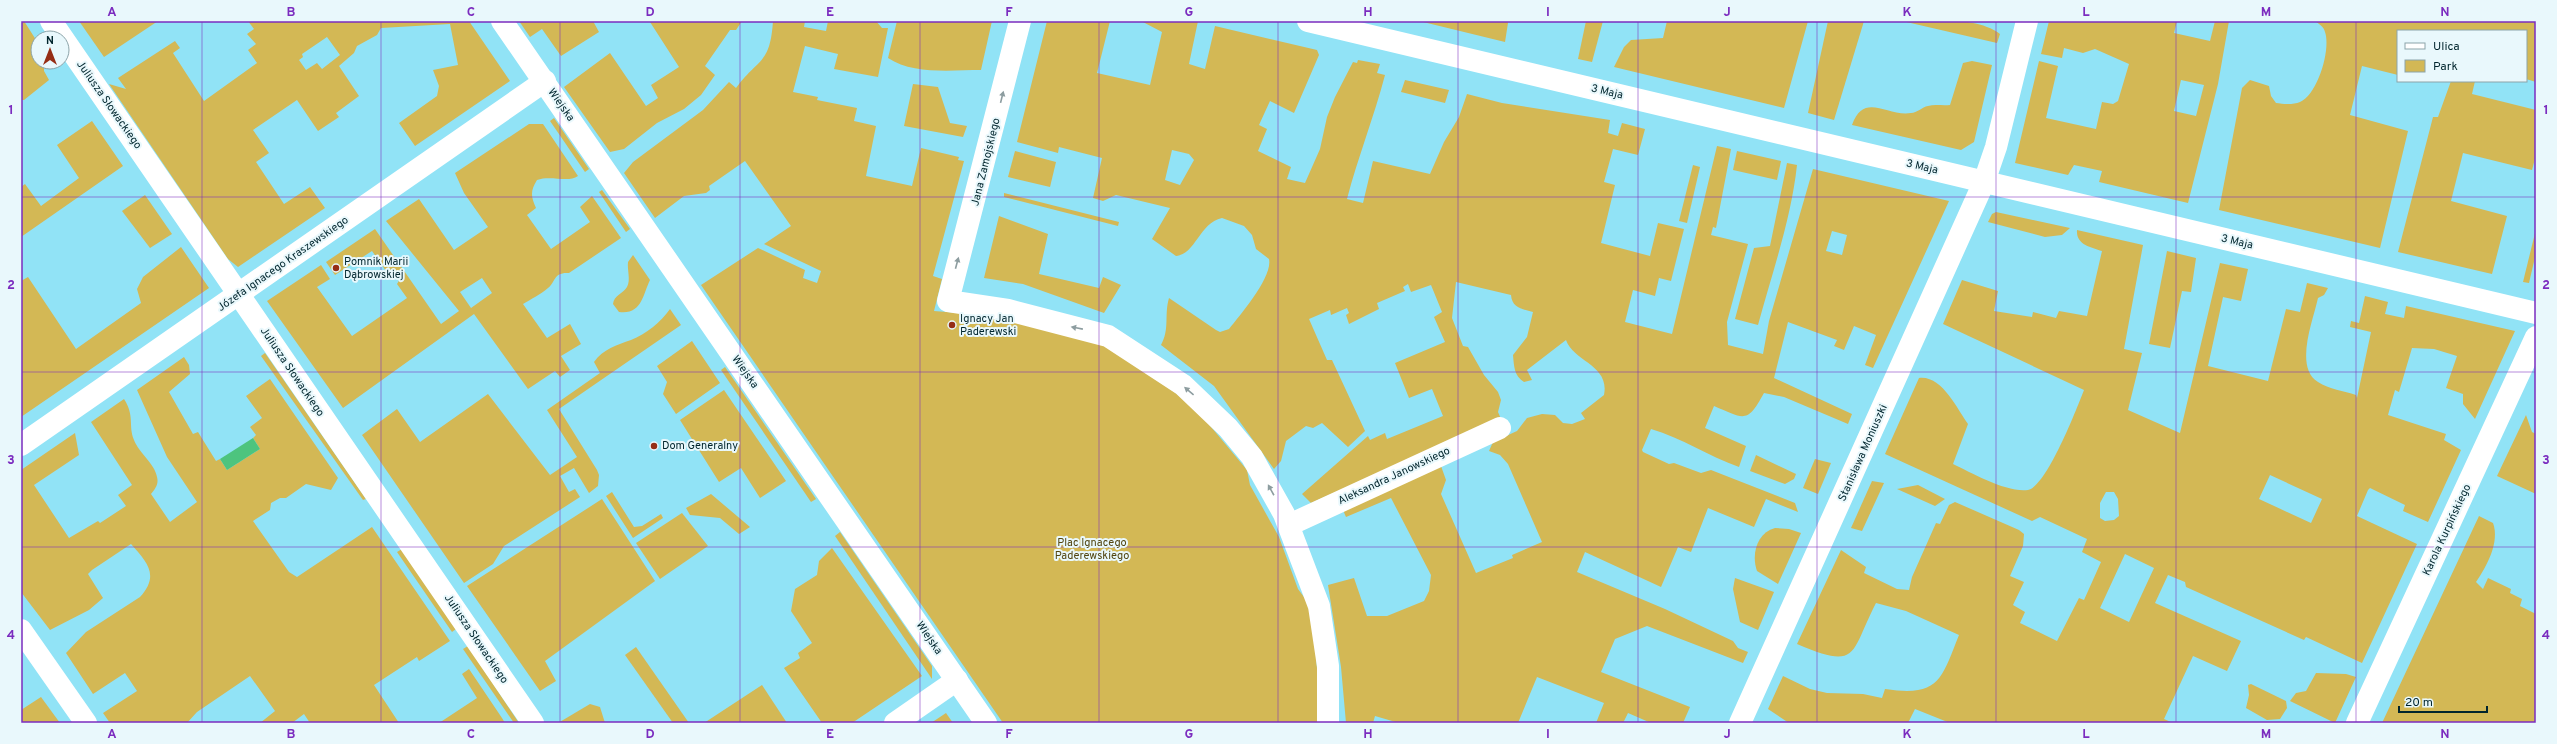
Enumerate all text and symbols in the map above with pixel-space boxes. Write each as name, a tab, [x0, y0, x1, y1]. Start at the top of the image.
text: A	[107, 5, 117, 21]
text: B	[287, 5, 296, 21]
text: C	[467, 5, 475, 21]
text: D	[645, 5, 655, 21]
text: E	[826, 5, 834, 21]
text: F	[1005, 5, 1013, 21]
text: G	[1185, 5, 1194, 21]
text: H	[1363, 5, 1373, 21]
text: I	[1546, 5, 1550, 21]
text: J	[1723, 5, 1731, 21]
text: K	[1902, 5, 1912, 21]
text: L	[2082, 5, 2090, 21]
text: M	[2261, 5, 2271, 21]
text: N	[2440, 5, 2450, 21]
north arrow	[30, 30, 70, 70]
legend	[2397, 30, 2527, 82]
text: N	[46, 34, 54, 48]
text: Ulica	[2433, 39, 2460, 55]
street label: Juliusza Słowackiego	[73, 58, 145, 152]
text: Park	[2433, 59, 2458, 75]
street label: 3 Maja	[1590, 82, 1625, 103]
street label: Wiejska	[545, 86, 578, 124]
one-way arrow	[999, 91, 1005, 103]
text: 1	[8, 103, 14, 119]
text: 1	[2543, 103, 2549, 119]
street label: Jana Zamojskiego	[968, 117, 1004, 207]
street label: 3 Maja	[1905, 157, 1940, 178]
street label: Józefa Ignacego Kraszewskiego	[215, 213, 351, 315]
street label: 3 Maja	[2220, 232, 2255, 253]
place label: Pomnik Marii Dąbrowskiej	[344, 255, 408, 282]
one-way arrow	[954, 257, 960, 269]
marker: Pomnik Marii Dąbrowskiej	[331, 263, 341, 273]
text: 2	[7, 278, 15, 294]
text: 2	[2542, 278, 2550, 294]
place label: Ignacy Jan Paderewski	[960, 312, 1016, 339]
marker: Ignacy Jan Paderewski	[947, 320, 957, 330]
one-way arrow	[1071, 324, 1083, 330]
street label: Juliusza Słowackiego	[257, 325, 327, 419]
street label: Wiejska	[729, 353, 762, 391]
one-way arrow	[1183, 386, 1194, 395]
street label: Stanisława Moniuszki	[1835, 402, 1891, 504]
place label: Dom Generalny	[662, 439, 738, 453]
marker: Dom Generalny	[649, 441, 659, 451]
street label: Aleksandra Janowskiego	[1336, 444, 1452, 508]
text: 3	[7, 453, 15, 469]
text: 3	[2542, 453, 2550, 469]
street label: Karola Kurpińskiego	[2420, 482, 2474, 578]
one-way arrow	[1268, 484, 1274, 496]
park label: Plac Ignacego Paderewskiego	[1055, 536, 1129, 563]
street label: Juliusza Słowackiego	[441, 592, 511, 686]
street label: Wiejska	[913, 619, 945, 658]
text: 4	[7, 628, 15, 644]
text: 4	[2542, 628, 2550, 644]
scale bar	[2399, 688, 2487, 714]
text: 20 m	[2405, 695, 2433, 711]
text: A	[107, 727, 117, 743]
text: B	[287, 727, 296, 743]
text: C	[467, 727, 475, 743]
text: D	[645, 727, 655, 743]
text: E	[826, 727, 834, 743]
text: F	[1005, 727, 1013, 743]
text: G	[1185, 727, 1194, 743]
text: H	[1363, 727, 1373, 743]
text: I	[1546, 727, 1550, 743]
text: J	[1723, 727, 1731, 743]
text: K	[1902, 727, 1912, 743]
text: L	[2082, 727, 2090, 743]
text: M	[2261, 727, 2271, 743]
text: N	[2440, 727, 2450, 743]

